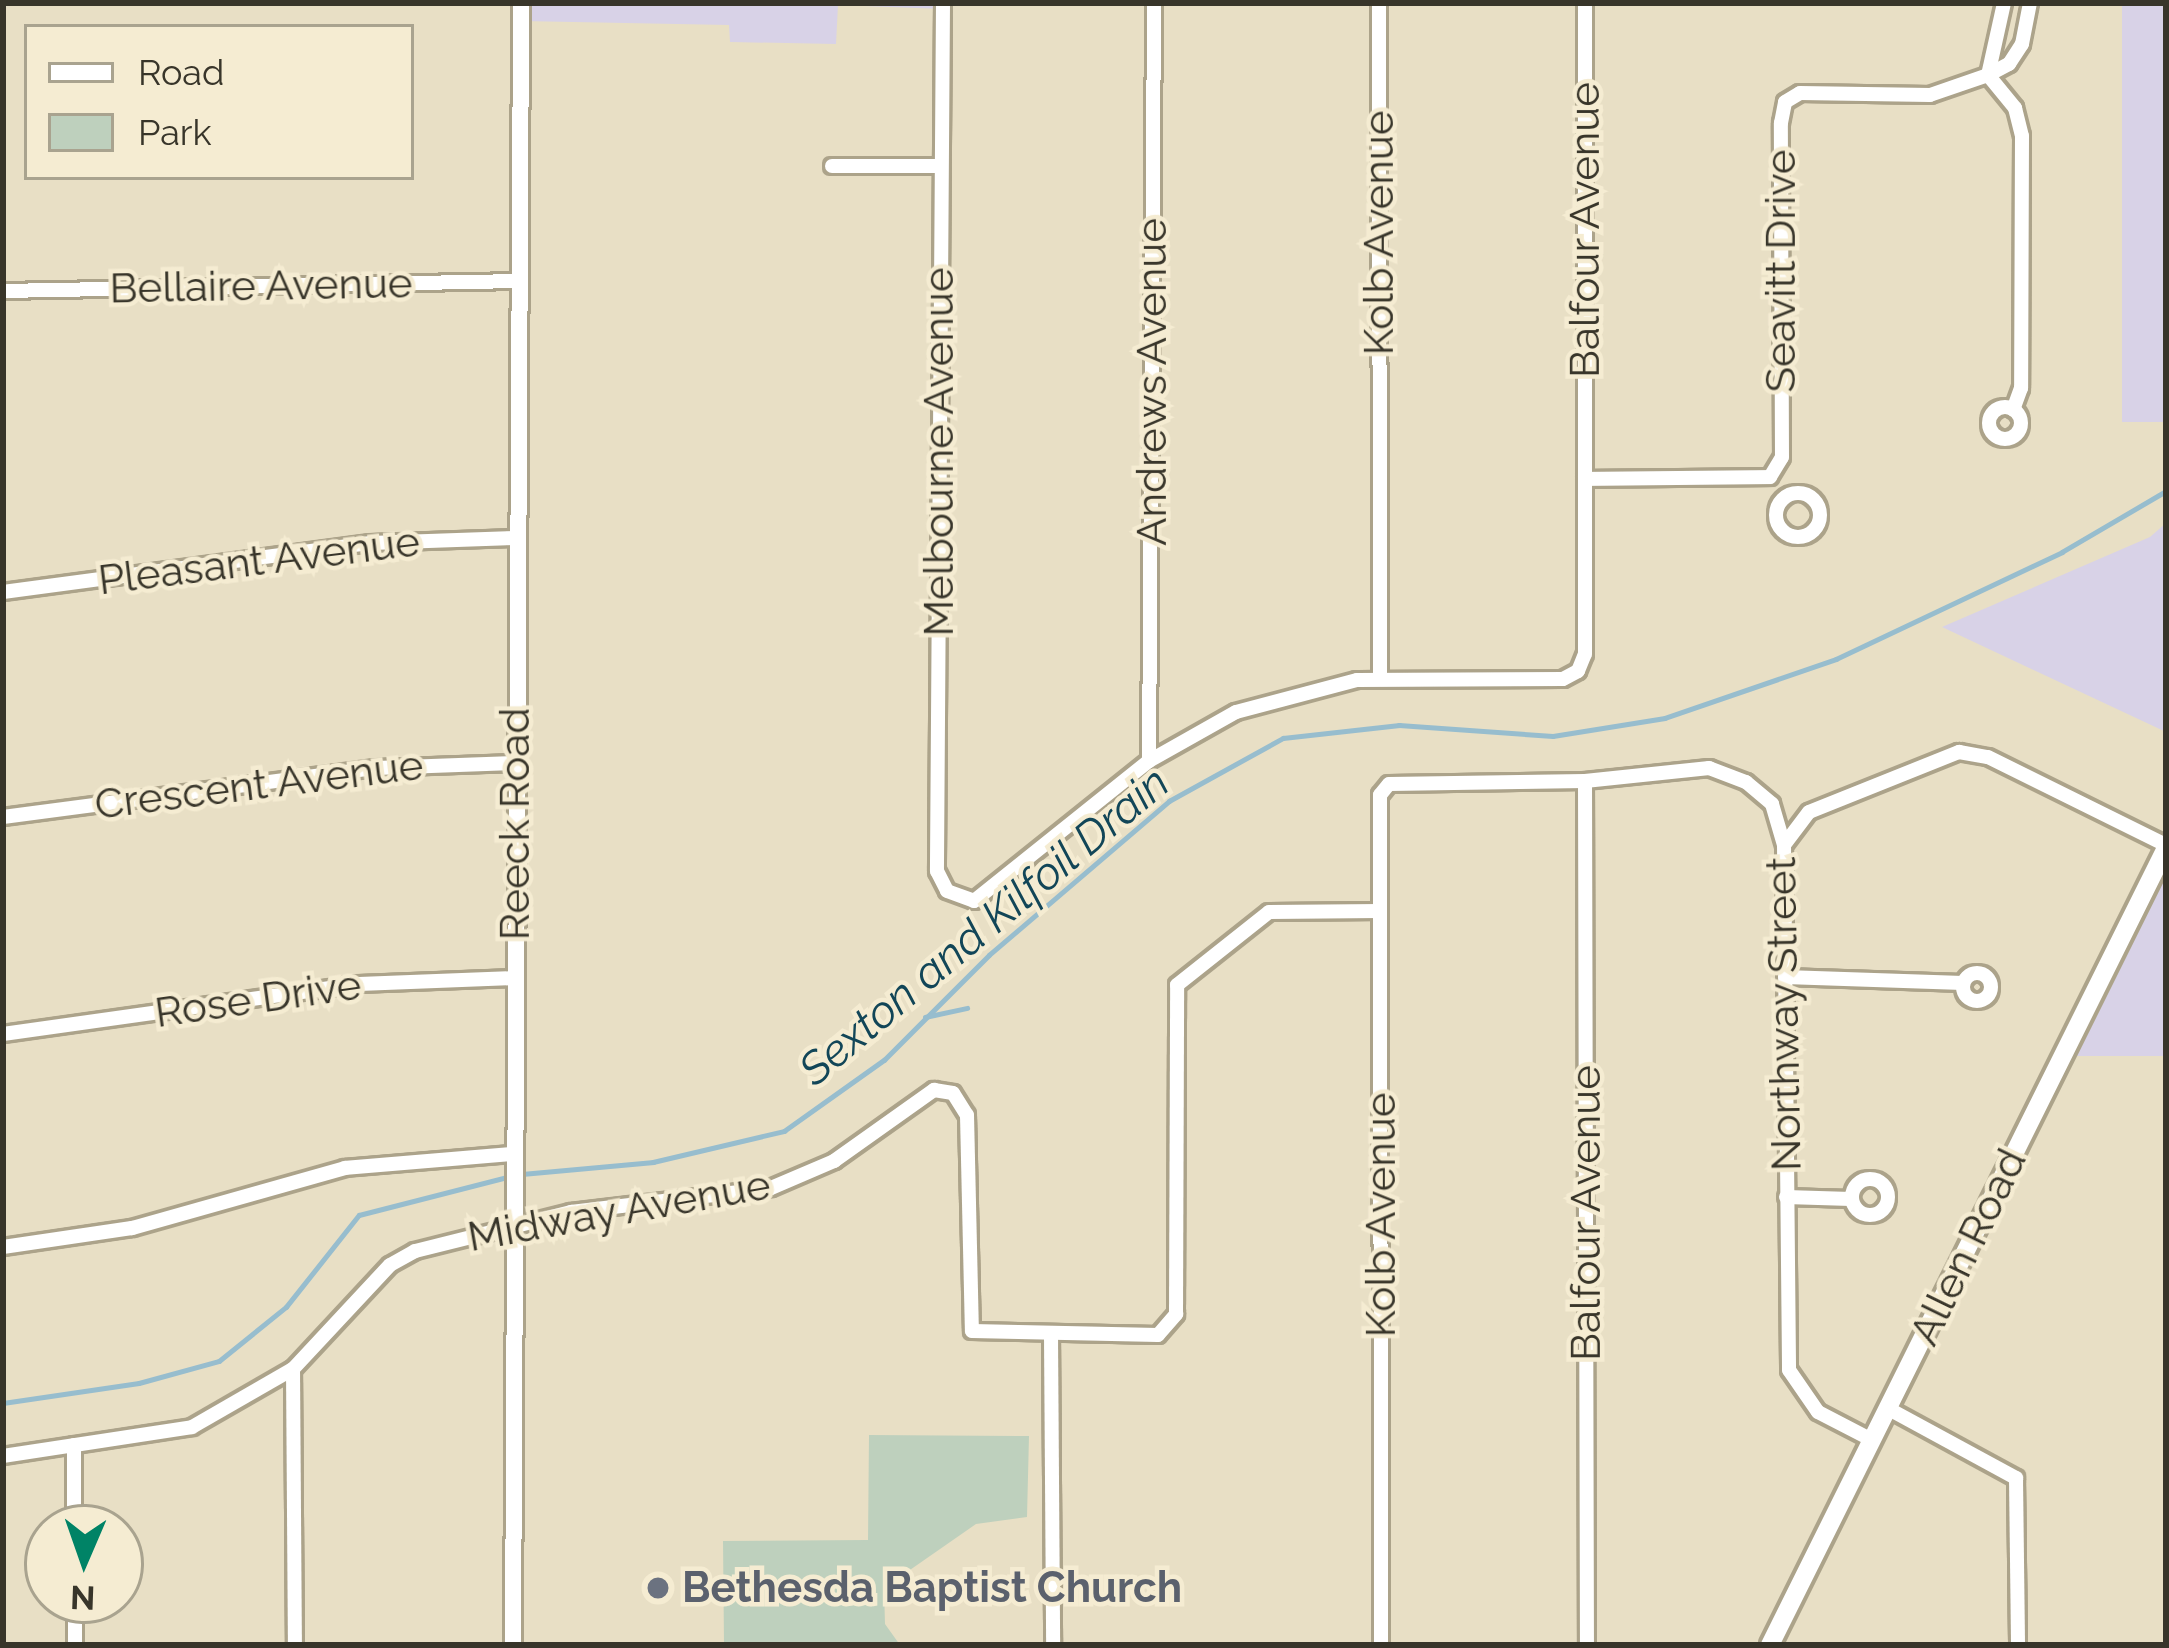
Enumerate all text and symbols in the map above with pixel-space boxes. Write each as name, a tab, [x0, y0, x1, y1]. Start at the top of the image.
legend	[24, 24, 414, 180]
text: Road	[138, 51, 224, 93]
street label: Balfour Avenue	[1560, 81, 1610, 379]
street label: Kolb Avenue	[1354, 110, 1404, 356]
text: Park	[138, 111, 212, 153]
street label: Seavitt Drive	[1756, 150, 1806, 392]
street label: Andrews Avenue	[1127, 217, 1177, 547]
street label: Bellaire Avenue	[108, 258, 414, 314]
street label: Melbourne Avenue	[914, 267, 964, 637]
street label: Pleasant Avenue	[95, 516, 423, 606]
street label: Reeck Road	[490, 708, 540, 940]
street label: Crescent Avenue	[91, 740, 427, 830]
water label: Sexton and Kilfoil Drain	[788, 755, 1180, 1097]
street label: Northway Street	[1756, 856, 1812, 1172]
street label: Rose Drive	[152, 960, 364, 1038]
street label: Balfour Avenue	[1561, 1064, 1611, 1362]
street label: Kolb Avenue	[1356, 1092, 1406, 1338]
street label: Allen Road	[1899, 1141, 2037, 1353]
street label: Midway Avenue	[463, 1159, 775, 1263]
north arrow	[24, 1504, 144, 1624]
place label: Bethesda Baptist Church	[682, 1563, 1182, 1613]
marker: Bethesda Baptist Church	[645, 1575, 671, 1601]
text: N	[70, 1578, 96, 1617]

